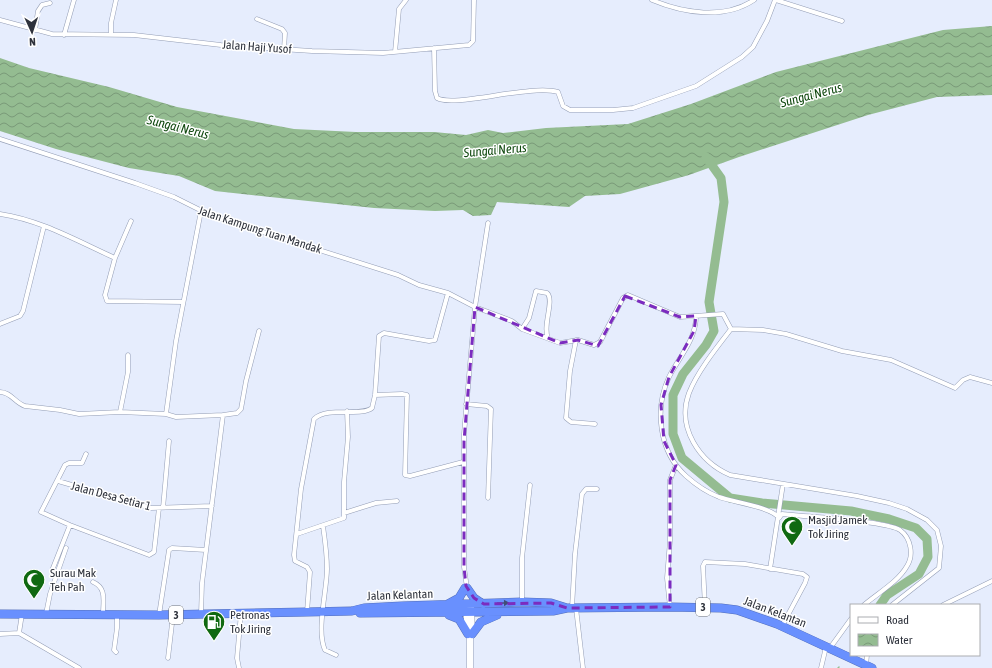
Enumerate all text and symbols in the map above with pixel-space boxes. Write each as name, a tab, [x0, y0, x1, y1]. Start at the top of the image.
north arrow	[12, 12, 52, 52]
text: N	[29, 36, 36, 48]
street label: Jalan Haji Yusof	[222, 38, 293, 56]
water label: Sungai Nerus	[778, 79, 844, 111]
water label: Sungai Nerus	[145, 112, 211, 142]
water label: Sungai Nerus	[462, 140, 527, 160]
street label: Jalan Kampung Tuan Mandak	[196, 203, 324, 257]
street label: Jalan Desa Setiar 1	[69, 479, 153, 514]
place label: Masjid Jamek Tok Jiring	[808, 513, 868, 541]
mosque icon: Masjid Jamek Tok Jiring	[779, 514, 805, 547]
place label: Surau Mak Teh Pah	[50, 566, 97, 594]
mosque icon: Surau Mak Teh Pah	[21, 567, 47, 600]
street label: Jalan Kelantan	[367, 587, 433, 603]
street label: Jalan Kelantan	[742, 594, 808, 630]
road number: 3	[696, 598, 710, 616]
one-way arrow	[497, 600, 510, 606]
legend	[850, 604, 980, 656]
road number: 3	[169, 606, 183, 624]
place label: Petronas Tok Jiring	[230, 608, 272, 636]
fuel station icon: Petronas Tok Jiring	[201, 609, 227, 642]
text: Road	[886, 613, 909, 627]
text: Water	[886, 633, 913, 647]

